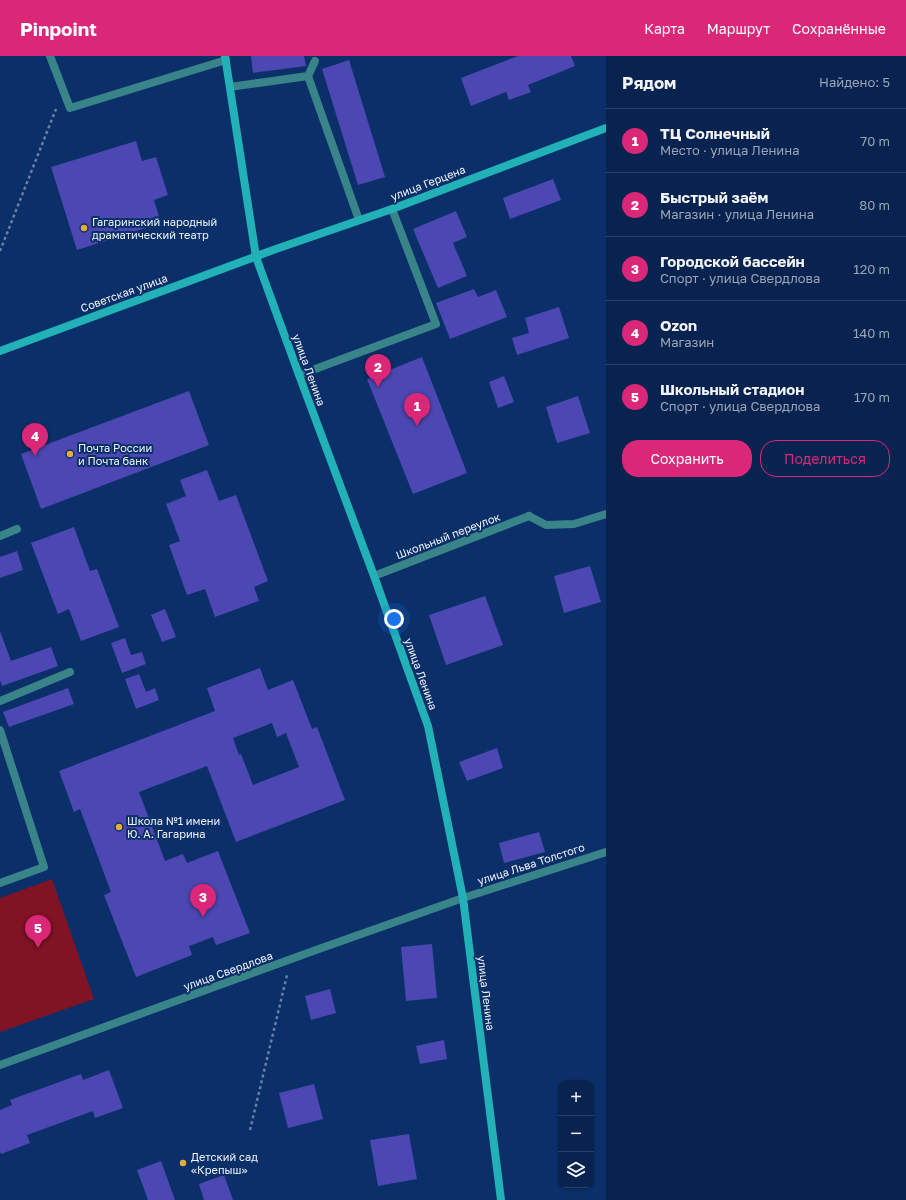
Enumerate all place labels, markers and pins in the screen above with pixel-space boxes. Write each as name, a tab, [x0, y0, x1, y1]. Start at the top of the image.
place label: Гагаринский народный драматический театр	[92, 215, 217, 241]
marker: Гагаринский народный драматический театр	[79, 223, 89, 233]
pin: 2	[365, 354, 391, 387]
pin: 1	[404, 393, 430, 426]
pin: 4	[22, 423, 48, 456]
place label: Почта России и Почта банк	[78, 441, 152, 467]
marker: Почта России и Почта банк	[65, 449, 75, 459]
place label: Школа №1 имени Ю. А. Гагарина	[127, 814, 220, 840]
marker: Школа №1 имени Ю. А. Гагарина	[114, 822, 124, 832]
pin: 3	[190, 884, 216, 917]
pin: 5	[25, 915, 51, 948]
place label: Детский сад «Крепыш»	[191, 1150, 258, 1176]
marker: Детский сад «Крепыш»	[178, 1158, 188, 1168]

